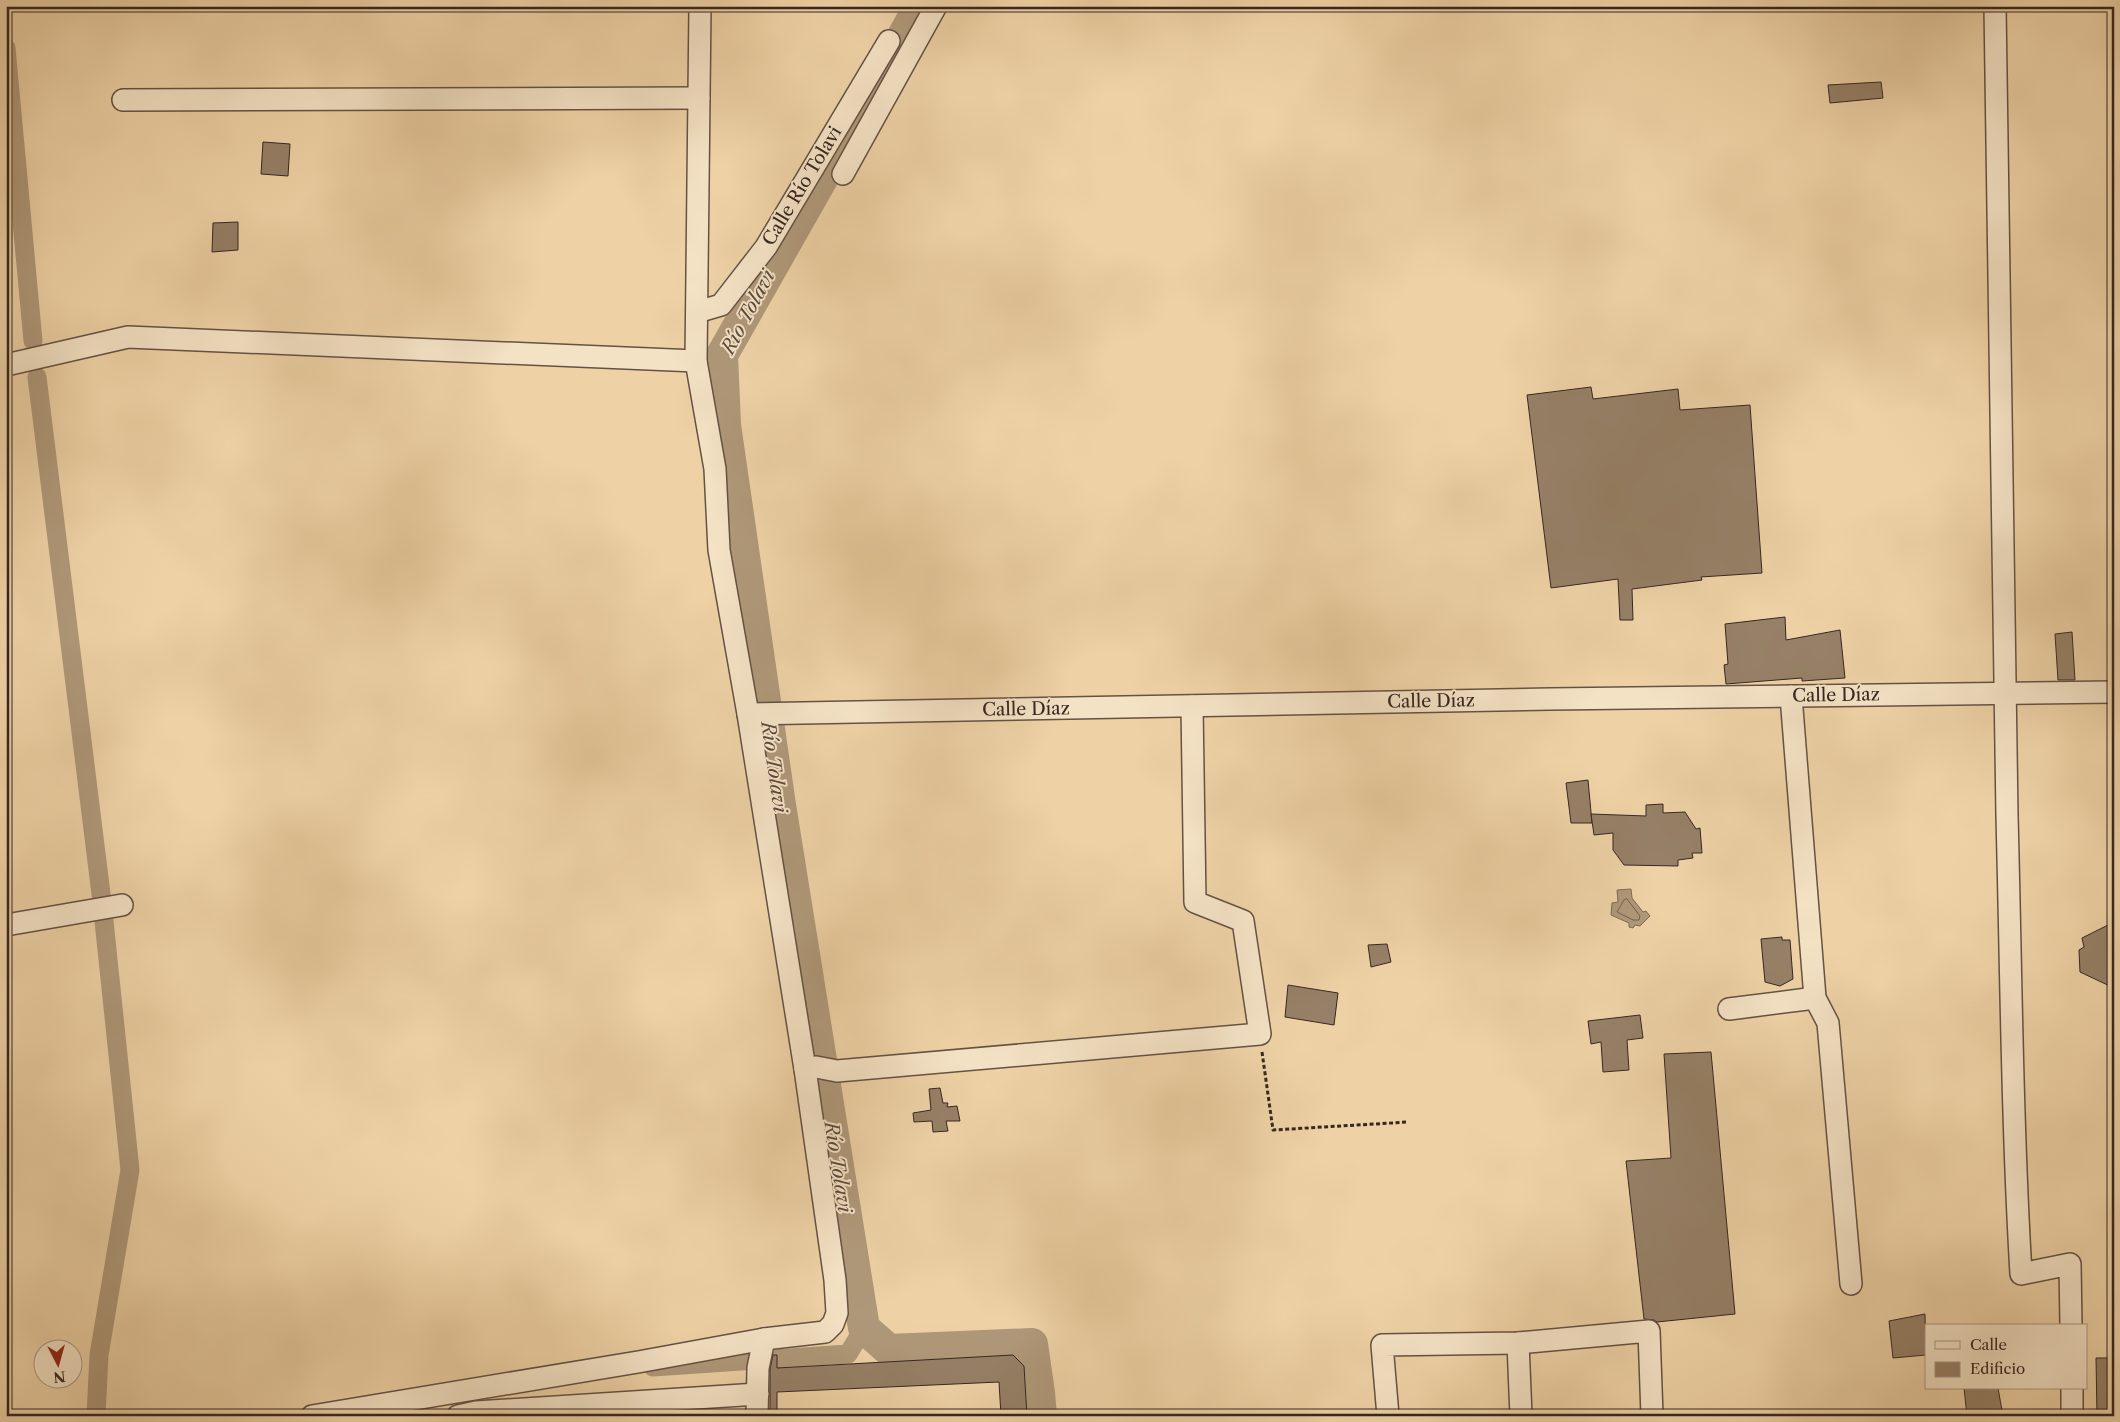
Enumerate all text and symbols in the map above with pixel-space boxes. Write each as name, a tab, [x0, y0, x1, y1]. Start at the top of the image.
street label: Calle Río Tolavi	[758, 122, 847, 250]
water label: Río Tolavi	[715, 265, 780, 360]
street label: Calle Díaz	[1792, 683, 1880, 707]
street label: Calle Díaz	[1387, 689, 1475, 713]
street label: Calle Díaz	[982, 697, 1070, 721]
water label: Río Tolavi	[756, 718, 792, 815]
water label: Río Tolavi	[819, 1118, 857, 1215]
legend	[1925, 1324, 2088, 1390]
text: Calle	[1970, 1335, 2007, 1354]
north arrow	[32, 1340, 82, 1390]
text: Edificio	[1970, 1359, 2025, 1378]
text: N	[52, 1367, 66, 1387]

